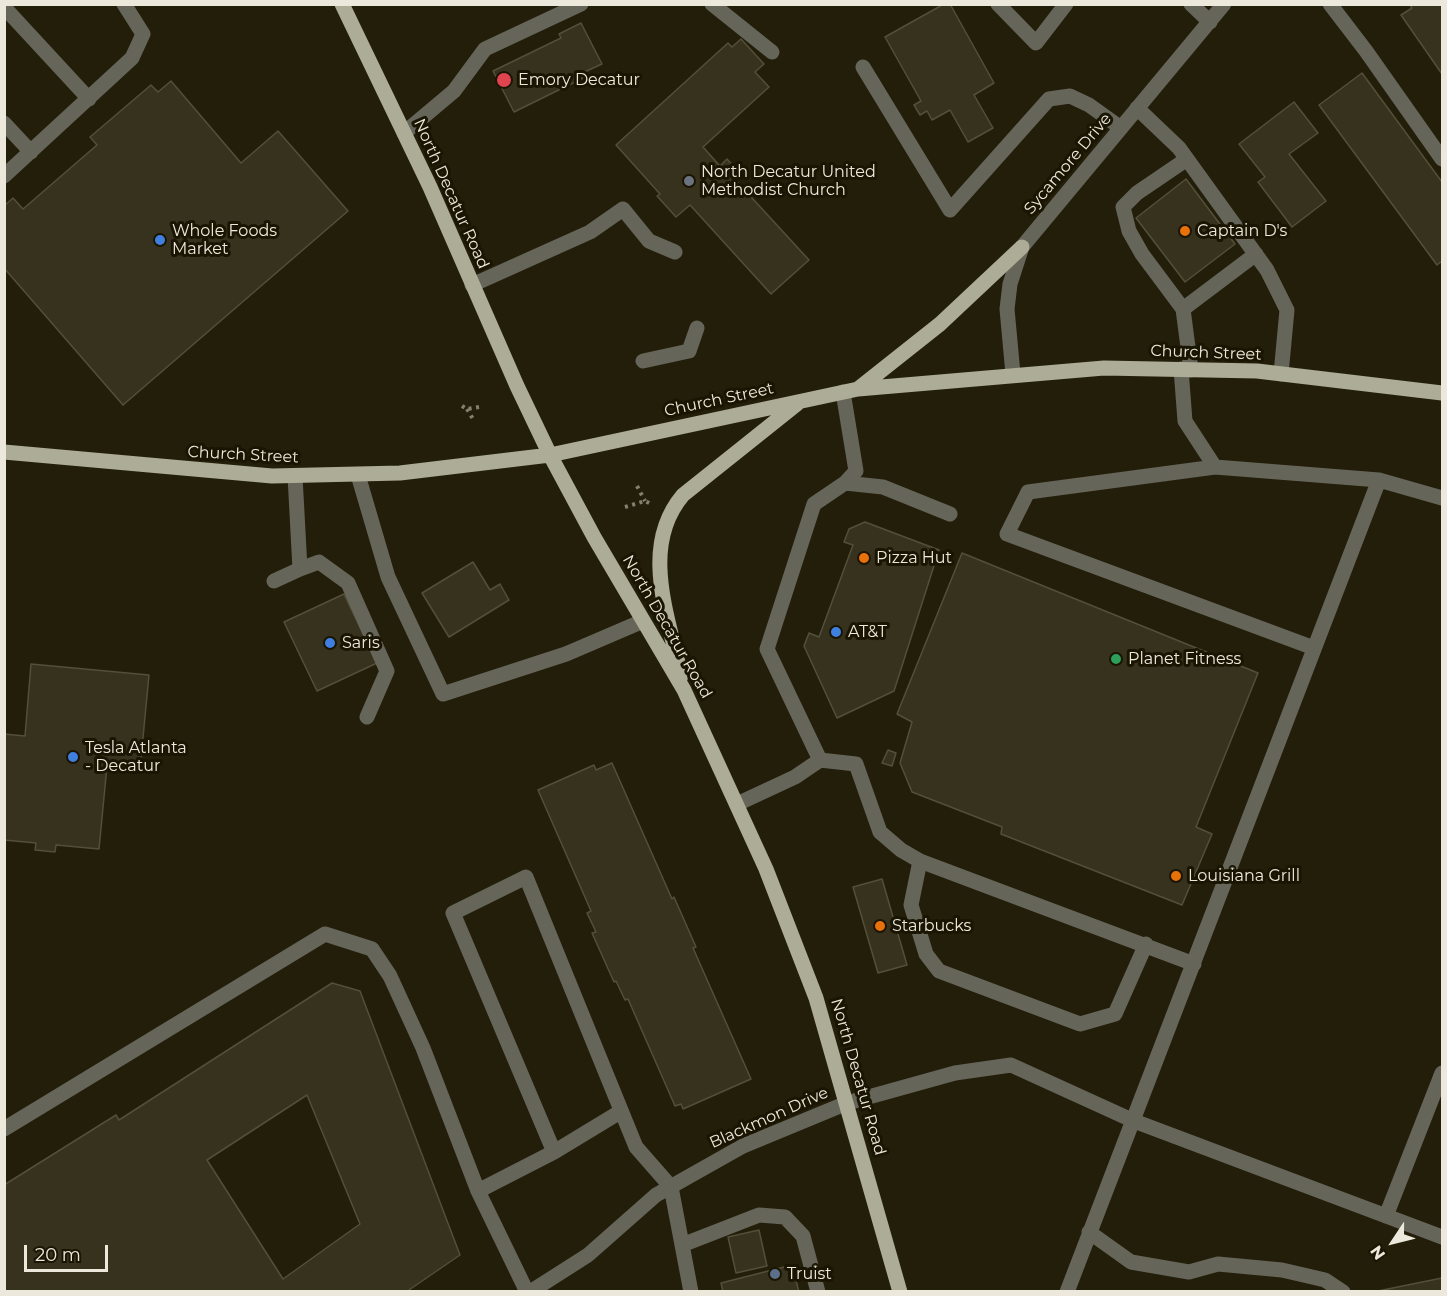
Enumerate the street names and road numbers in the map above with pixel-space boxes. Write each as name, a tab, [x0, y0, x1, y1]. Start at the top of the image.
street label: Sycamore Drive	[1020, 110, 1116, 218]
street label: North Decatur Road	[409, 116, 493, 272]
street label: Church Street	[1150, 341, 1262, 365]
street label: Church Street	[663, 379, 775, 421]
street label: Church Street	[187, 442, 299, 468]
street label: North Decatur Road	[618, 552, 716, 702]
street label: North Decatur Road	[826, 996, 890, 1158]
street label: Blackmon Drive	[707, 1083, 831, 1153]

